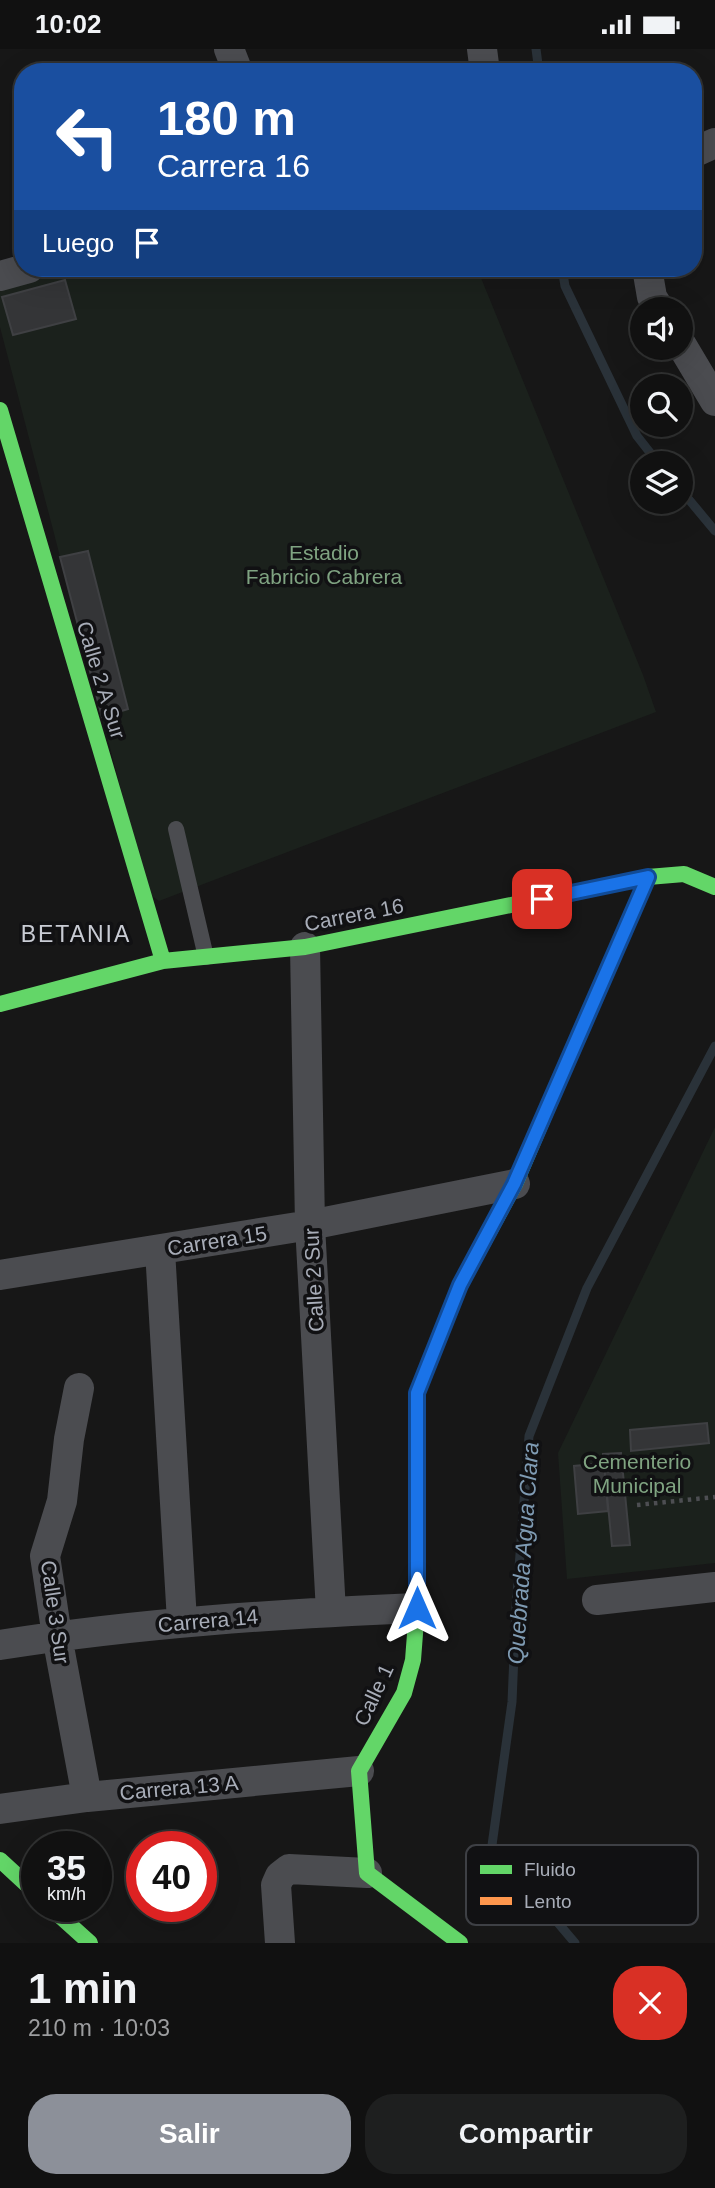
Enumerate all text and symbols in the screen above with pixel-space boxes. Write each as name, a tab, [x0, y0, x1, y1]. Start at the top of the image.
text: 10:02	[35, 9, 102, 39]
icon: left	[42, 91, 133, 182]
text: 180 m	[157, 91, 296, 145]
text: Carrera 16	[157, 148, 310, 184]
icon: arrive	[128, 224, 166, 262]
text: Luego	[42, 228, 114, 258]
map controls	[630, 297, 693, 514]
button: sound	[630, 297, 693, 360]
button: search	[630, 374, 693, 437]
button: layers	[630, 451, 693, 514]
park label: Estadio Fabricio Cabrera	[246, 541, 403, 588]
street label: Calle 2 A Sur	[73, 618, 130, 741]
pin	[512, 869, 572, 929]
icon: arrive	[523, 880, 561, 918]
street label: Carrera 16	[302, 894, 405, 935]
district label: BETANIA	[21, 921, 131, 947]
street label: Carrera 15	[166, 1221, 268, 1260]
street label: Calle 2 Sur	[299, 1228, 328, 1333]
water label: Quebrada Agua Clara	[502, 1441, 544, 1665]
park label: Cementerio Municipal	[583, 1450, 691, 1497]
street label: Calle 3 Sur	[37, 1559, 74, 1665]
position arrow	[380, 1571, 454, 1645]
street label: Carrera 14	[157, 1605, 259, 1636]
street label: Calle 1	[349, 1660, 398, 1729]
street label: Carrera 13 A	[119, 1771, 239, 1804]
speed limit sign: 40	[126, 1831, 217, 1922]
legend	[466, 1845, 698, 1925]
text: 35	[47, 1848, 86, 1887]
text: Fluido	[524, 1859, 576, 1880]
text: km/h	[47, 1884, 86, 1904]
text: Lento	[524, 1891, 572, 1912]
text: 1 min	[28, 1965, 138, 2012]
button: close	[613, 1966, 687, 2040]
text: 210 m · 10:03	[28, 2015, 170, 2041]
button: Salir	[28, 2094, 351, 2174]
button: Compartir	[365, 2094, 687, 2174]

